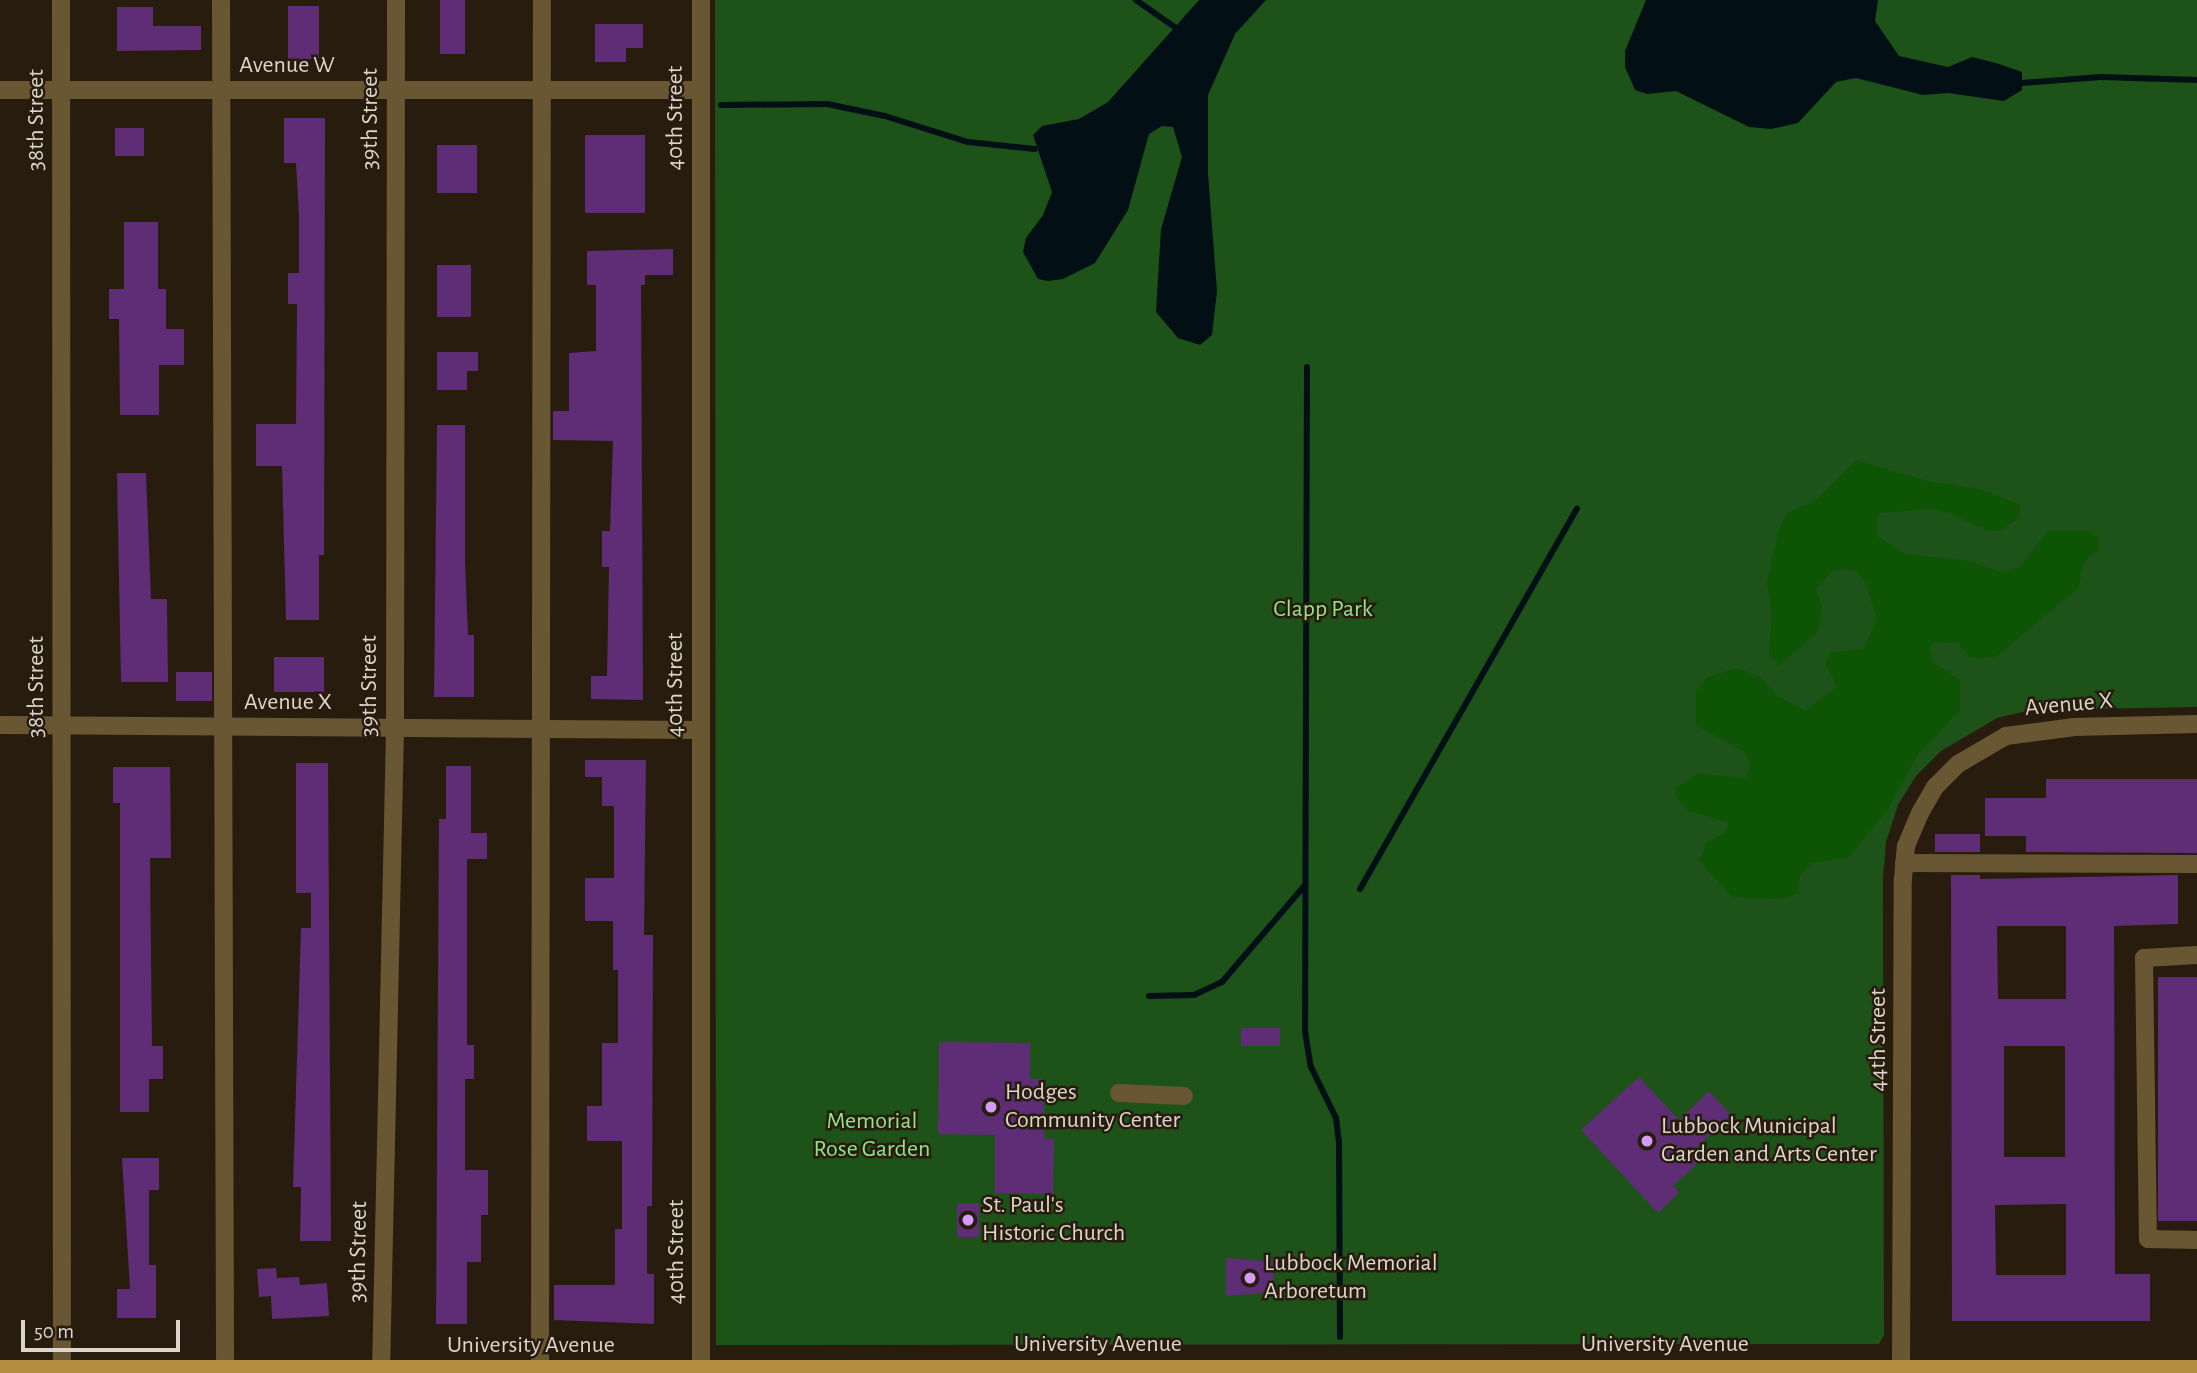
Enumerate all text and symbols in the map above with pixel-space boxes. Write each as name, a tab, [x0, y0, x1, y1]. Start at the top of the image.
street label: Avenue W	[239, 52, 335, 80]
street label: 40th Street	[662, 66, 690, 170]
street label: 39th Street	[357, 68, 385, 170]
street label: 38th Street	[23, 69, 51, 171]
park label: Clapp Park	[1273, 596, 1373, 624]
street label: 40th Street	[662, 633, 690, 737]
street label: 39th Street	[356, 635, 384, 737]
street label: 38th Street	[23, 636, 51, 738]
street label: Avenue X	[2024, 687, 2114, 723]
street label: Avenue X	[244, 689, 332, 717]
street label: 44th Street	[1865, 988, 1893, 1092]
place label: Hodges Community Center	[1005, 1079, 1180, 1135]
marker: Hodges Community Center	[983, 1099, 999, 1115]
park label: Memorial Rose Garden	[814, 1108, 930, 1164]
place label: Lubbock Municipal Garden and Arts Center	[1661, 1113, 1877, 1169]
marker: Lubbock Municipal Garden and Arts Center	[1639, 1133, 1655, 1149]
place label: St. Paul's Historic Church	[982, 1192, 1125, 1248]
street label: 40th Street	[663, 1200, 691, 1304]
street label: 39th Street	[344, 1201, 374, 1303]
marker: St. Paul's Historic Church	[960, 1212, 976, 1228]
place label: Lubbock Memorial Arboretum	[1264, 1250, 1438, 1306]
marker: Lubbock Memorial Arboretum	[1242, 1270, 1258, 1286]
scale bar	[24, 1306, 184, 1350]
text: 50 m	[34, 1321, 74, 1342]
street label: University Avenue	[1014, 1331, 1182, 1359]
street label: University Avenue	[1581, 1331, 1749, 1359]
street label: University Avenue	[447, 1332, 615, 1360]

